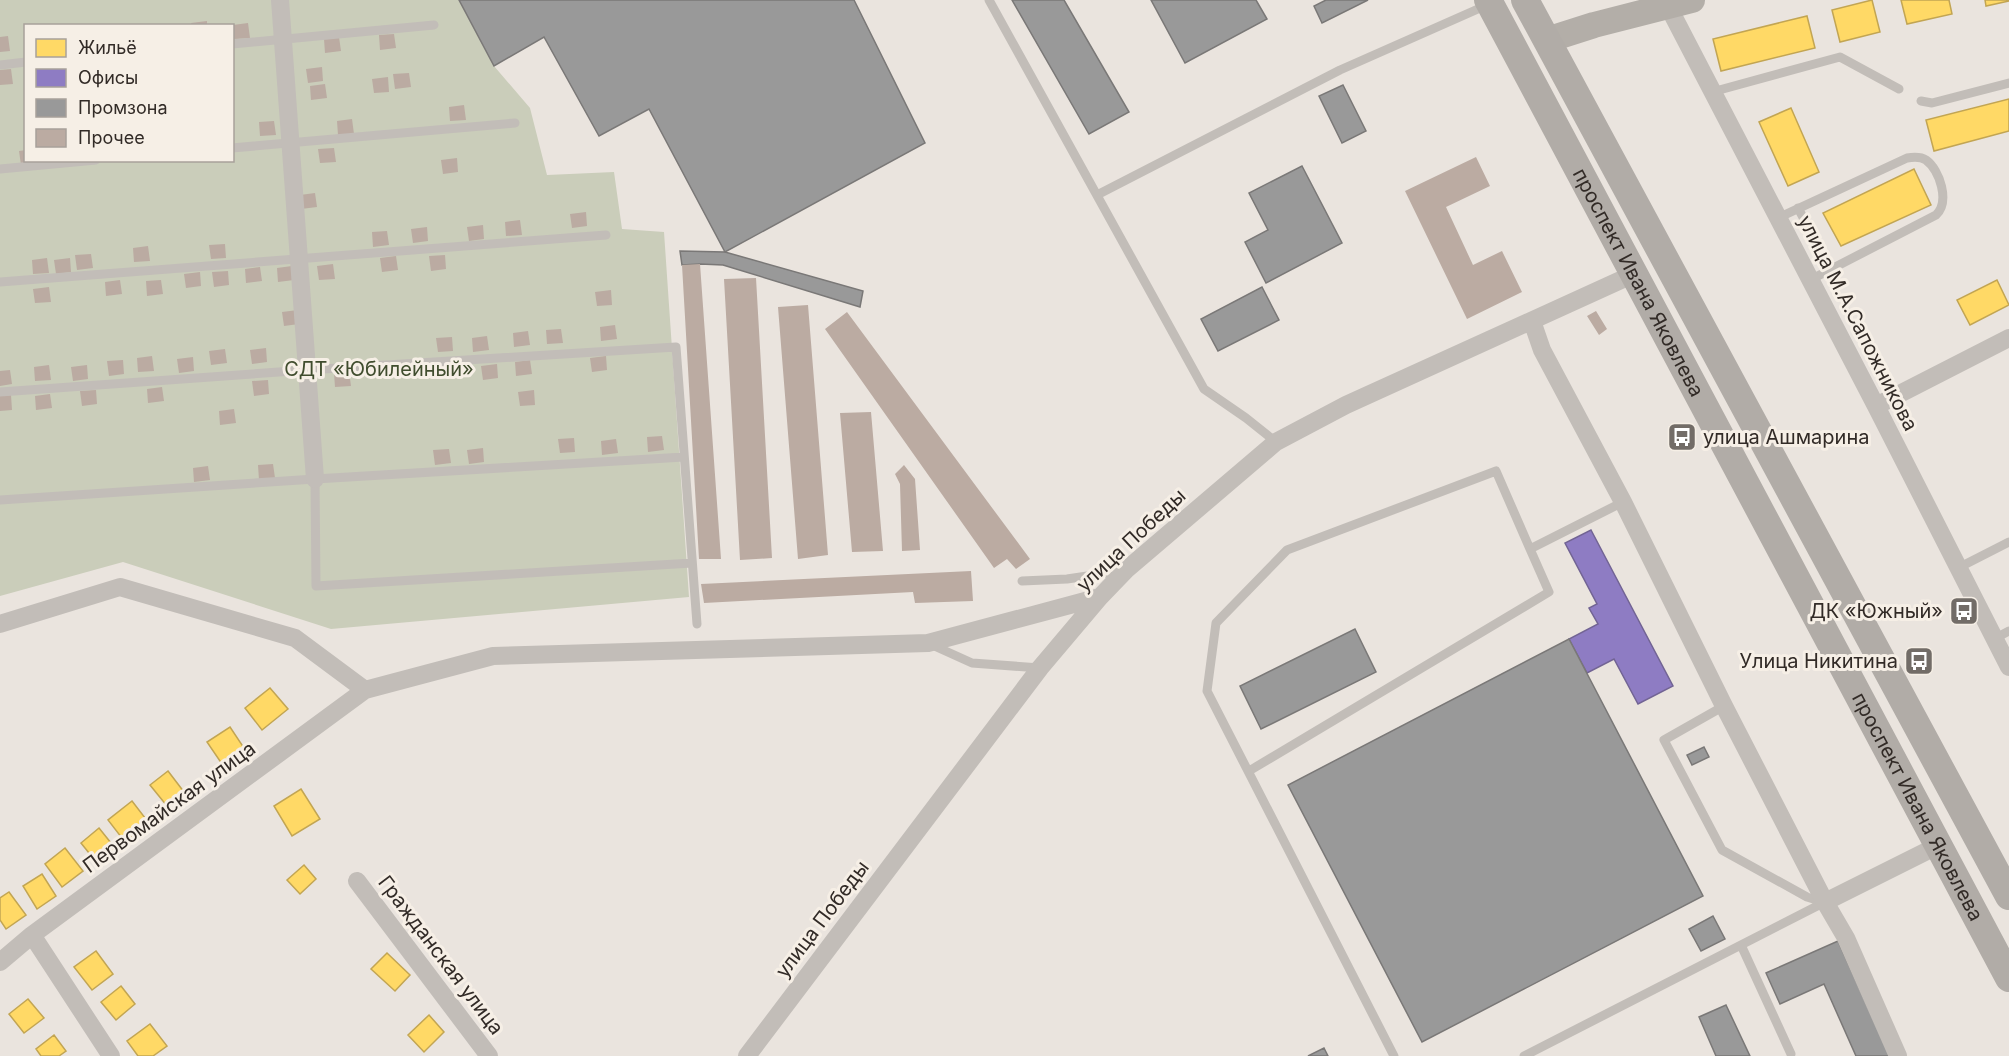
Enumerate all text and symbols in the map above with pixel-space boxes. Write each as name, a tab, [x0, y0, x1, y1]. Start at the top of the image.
legend	[24, 24, 234, 162]
text: Жильё	[78, 37, 137, 58]
text: Офисы	[78, 67, 138, 88]
text: Промзона	[78, 97, 168, 118]
text: Прочее	[78, 127, 145, 148]
street label: проспект Ивана Яковлева	[1568, 164, 1709, 401]
street label: улица М.А.Сапожникова	[1793, 211, 1923, 435]
park label: СДТ «Юбилейный»	[284, 357, 474, 381]
bus stop icon: улица Ашмарина	[1666, 421, 1698, 453]
place label: улица Ашмарина	[1703, 425, 1869, 449]
street label: улица Победы	[1072, 483, 1190, 597]
bus stop icon: ДК «Южный»	[1948, 595, 1980, 627]
place label: ДК «Южный»	[1809, 599, 1943, 623]
bus stop icon: Улица Никитина	[1903, 645, 1935, 677]
place label: Улица Никитина	[1739, 649, 1898, 673]
street label: проспект Ивана Яковлева	[1847, 688, 1988, 925]
street label: Первомайская улица	[78, 736, 260, 878]
street label: улица Победы	[770, 856, 874, 982]
street label: Гражданская улица	[373, 871, 509, 1039]

